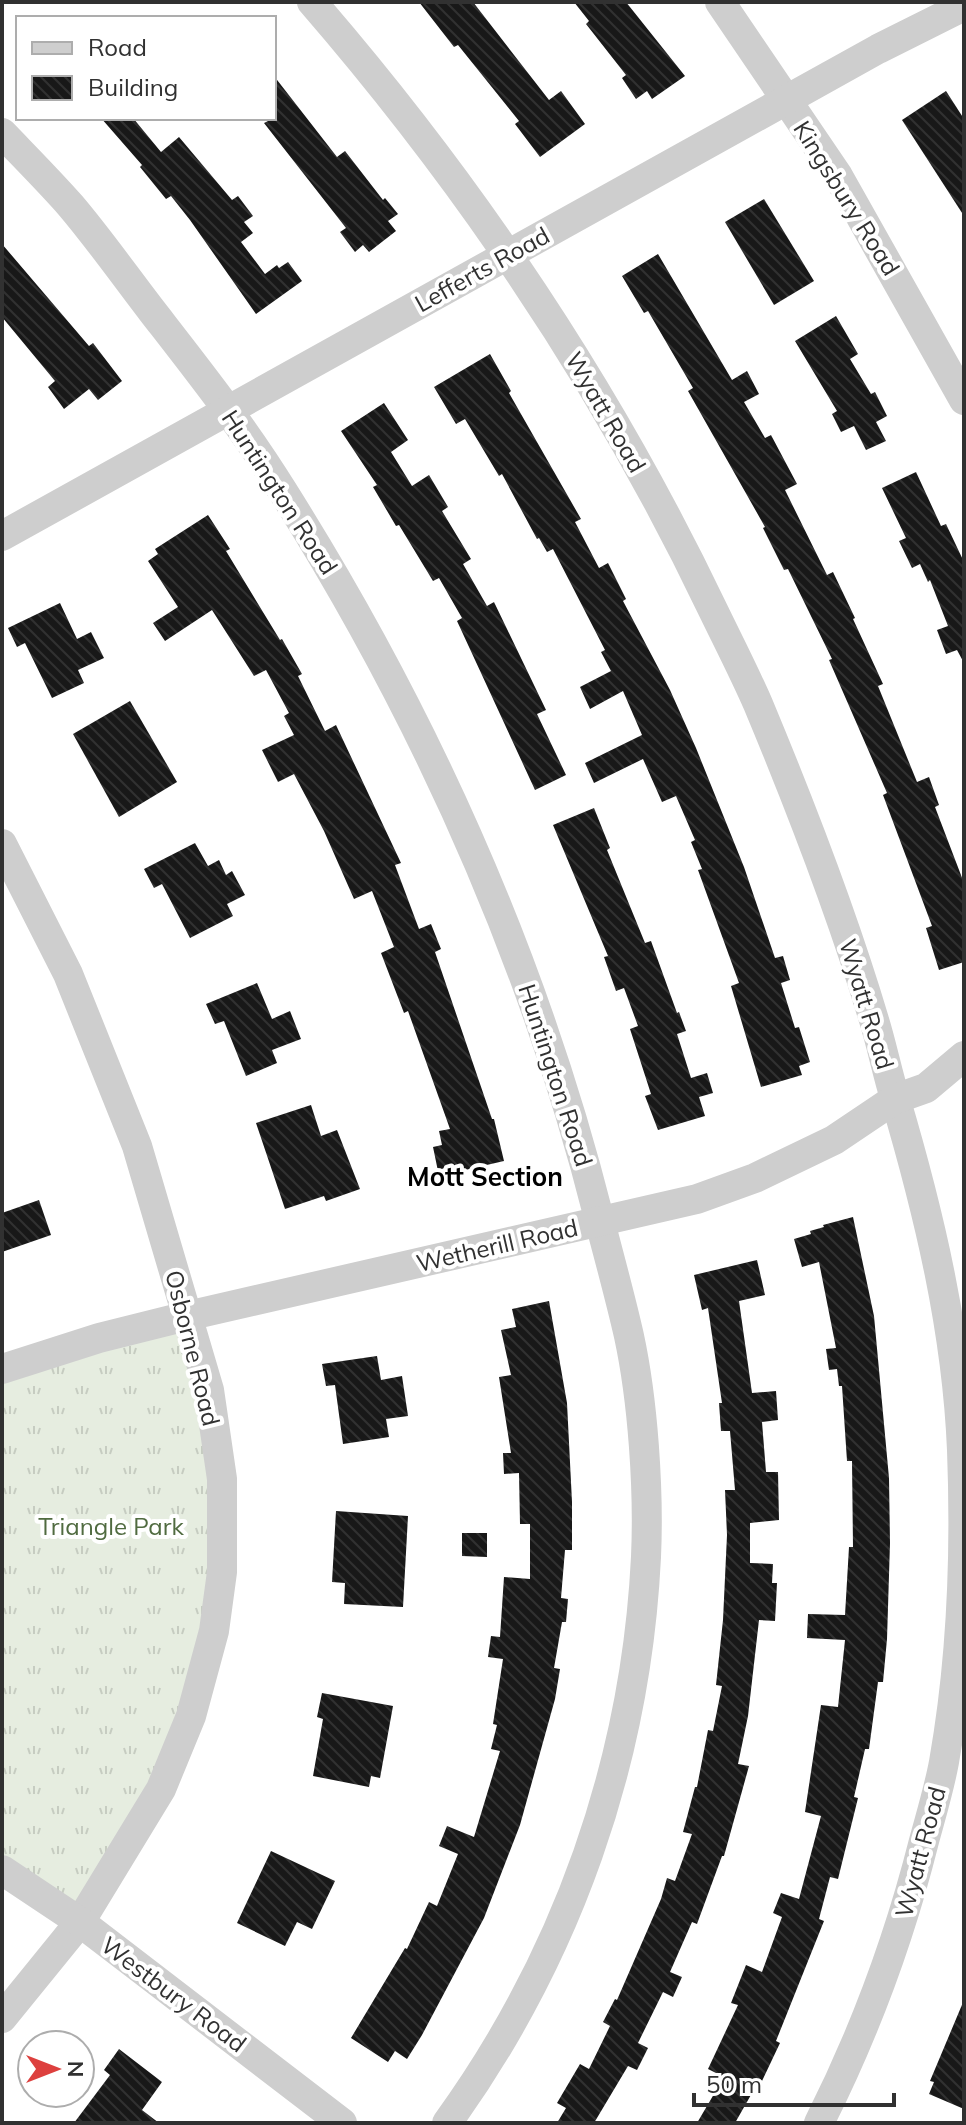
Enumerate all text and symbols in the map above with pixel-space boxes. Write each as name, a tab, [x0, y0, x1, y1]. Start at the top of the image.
legend	[16, 16, 276, 120]
text: Road	[88, 32, 147, 62]
text: Building	[88, 72, 178, 102]
street label: Kingsbury Road	[787, 115, 907, 281]
street label: Lefferts Road	[409, 220, 555, 318]
street label: Wyatt Road	[559, 346, 653, 478]
street label: Huntington Road	[216, 404, 344, 580]
street label: Wyatt Road	[833, 935, 901, 1073]
street label: Huntington Road	[512, 980, 600, 1170]
district label: Mott Section	[407, 1160, 563, 1193]
street label: Wetherill Road	[413, 1212, 581, 1278]
street label: Osborne Road	[159, 1267, 227, 1429]
park label: Triangle Park	[38, 1511, 184, 1541]
street label: Wyatt Road	[888, 1783, 952, 1921]
street label: Westbury Road	[95, 1930, 253, 2058]
north arrow	[16, 2029, 96, 2109]
scale bar	[694, 2057, 894, 2107]
text: N	[62, 2061, 90, 2077]
text: 50 m	[706, 2069, 762, 2099]

